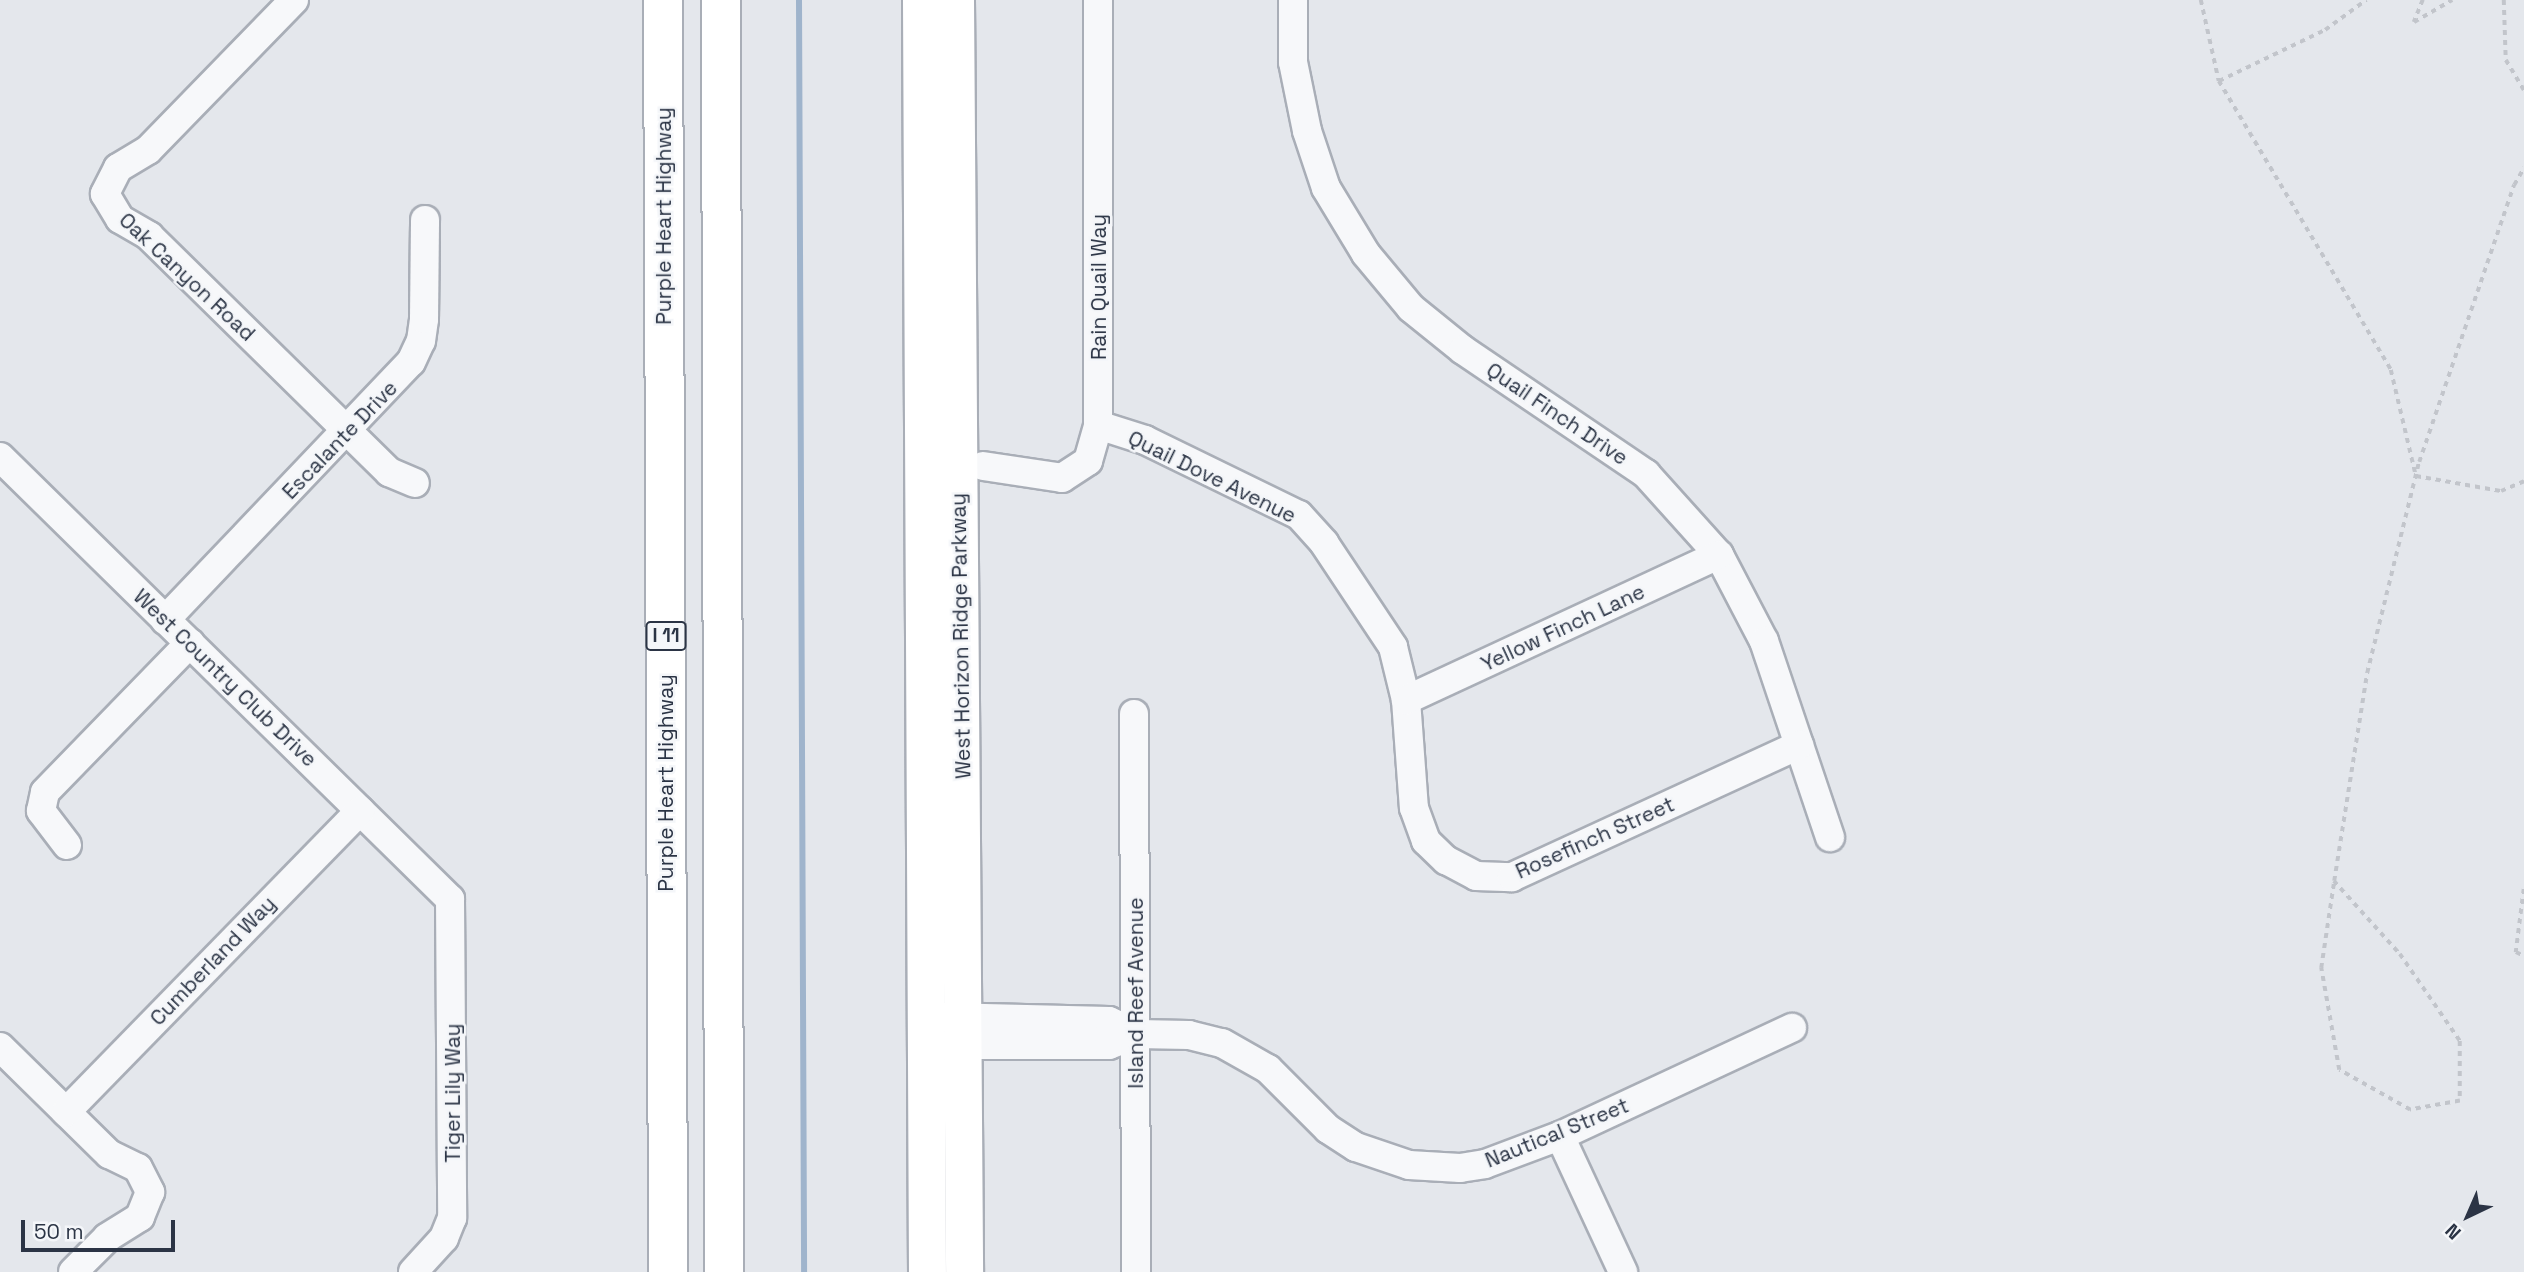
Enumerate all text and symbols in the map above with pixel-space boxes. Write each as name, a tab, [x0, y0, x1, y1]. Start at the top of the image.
street label: Purple Heart Highway	[651, 107, 677, 325]
street label: Oak Canyon Road	[114, 208, 260, 346]
street label: Rain Quail Way	[1086, 214, 1112, 360]
street label: Quail Finch Drive	[1481, 357, 1633, 471]
street label: Escalante Drive	[277, 376, 403, 504]
street label: Quail Dove Avenue	[1124, 425, 1300, 529]
street label: West Horizon Ridge Parkway	[946, 493, 976, 779]
street label: Yellow Finch Lane	[1477, 579, 1649, 677]
street label: West Country Club Drive	[128, 584, 322, 772]
road number: I 11	[645, 621, 687, 652]
street label: Purple Heart Highway	[653, 674, 679, 892]
street label: Rosefinch Street	[1512, 792, 1678, 884]
street label: Cumberland Way	[145, 891, 281, 1031]
street label: Island Reef Avenue	[1123, 897, 1149, 1089]
street label: Tiger Lily Way	[440, 1023, 466, 1163]
street label: Nautical Street	[1481, 1093, 1633, 1173]
north arrow	[2433, 1181, 2503, 1251]
scale bar	[24, 1206, 178, 1250]
text: 50 m	[34, 1218, 84, 1245]
text: N	[2440, 1218, 2466, 1245]

